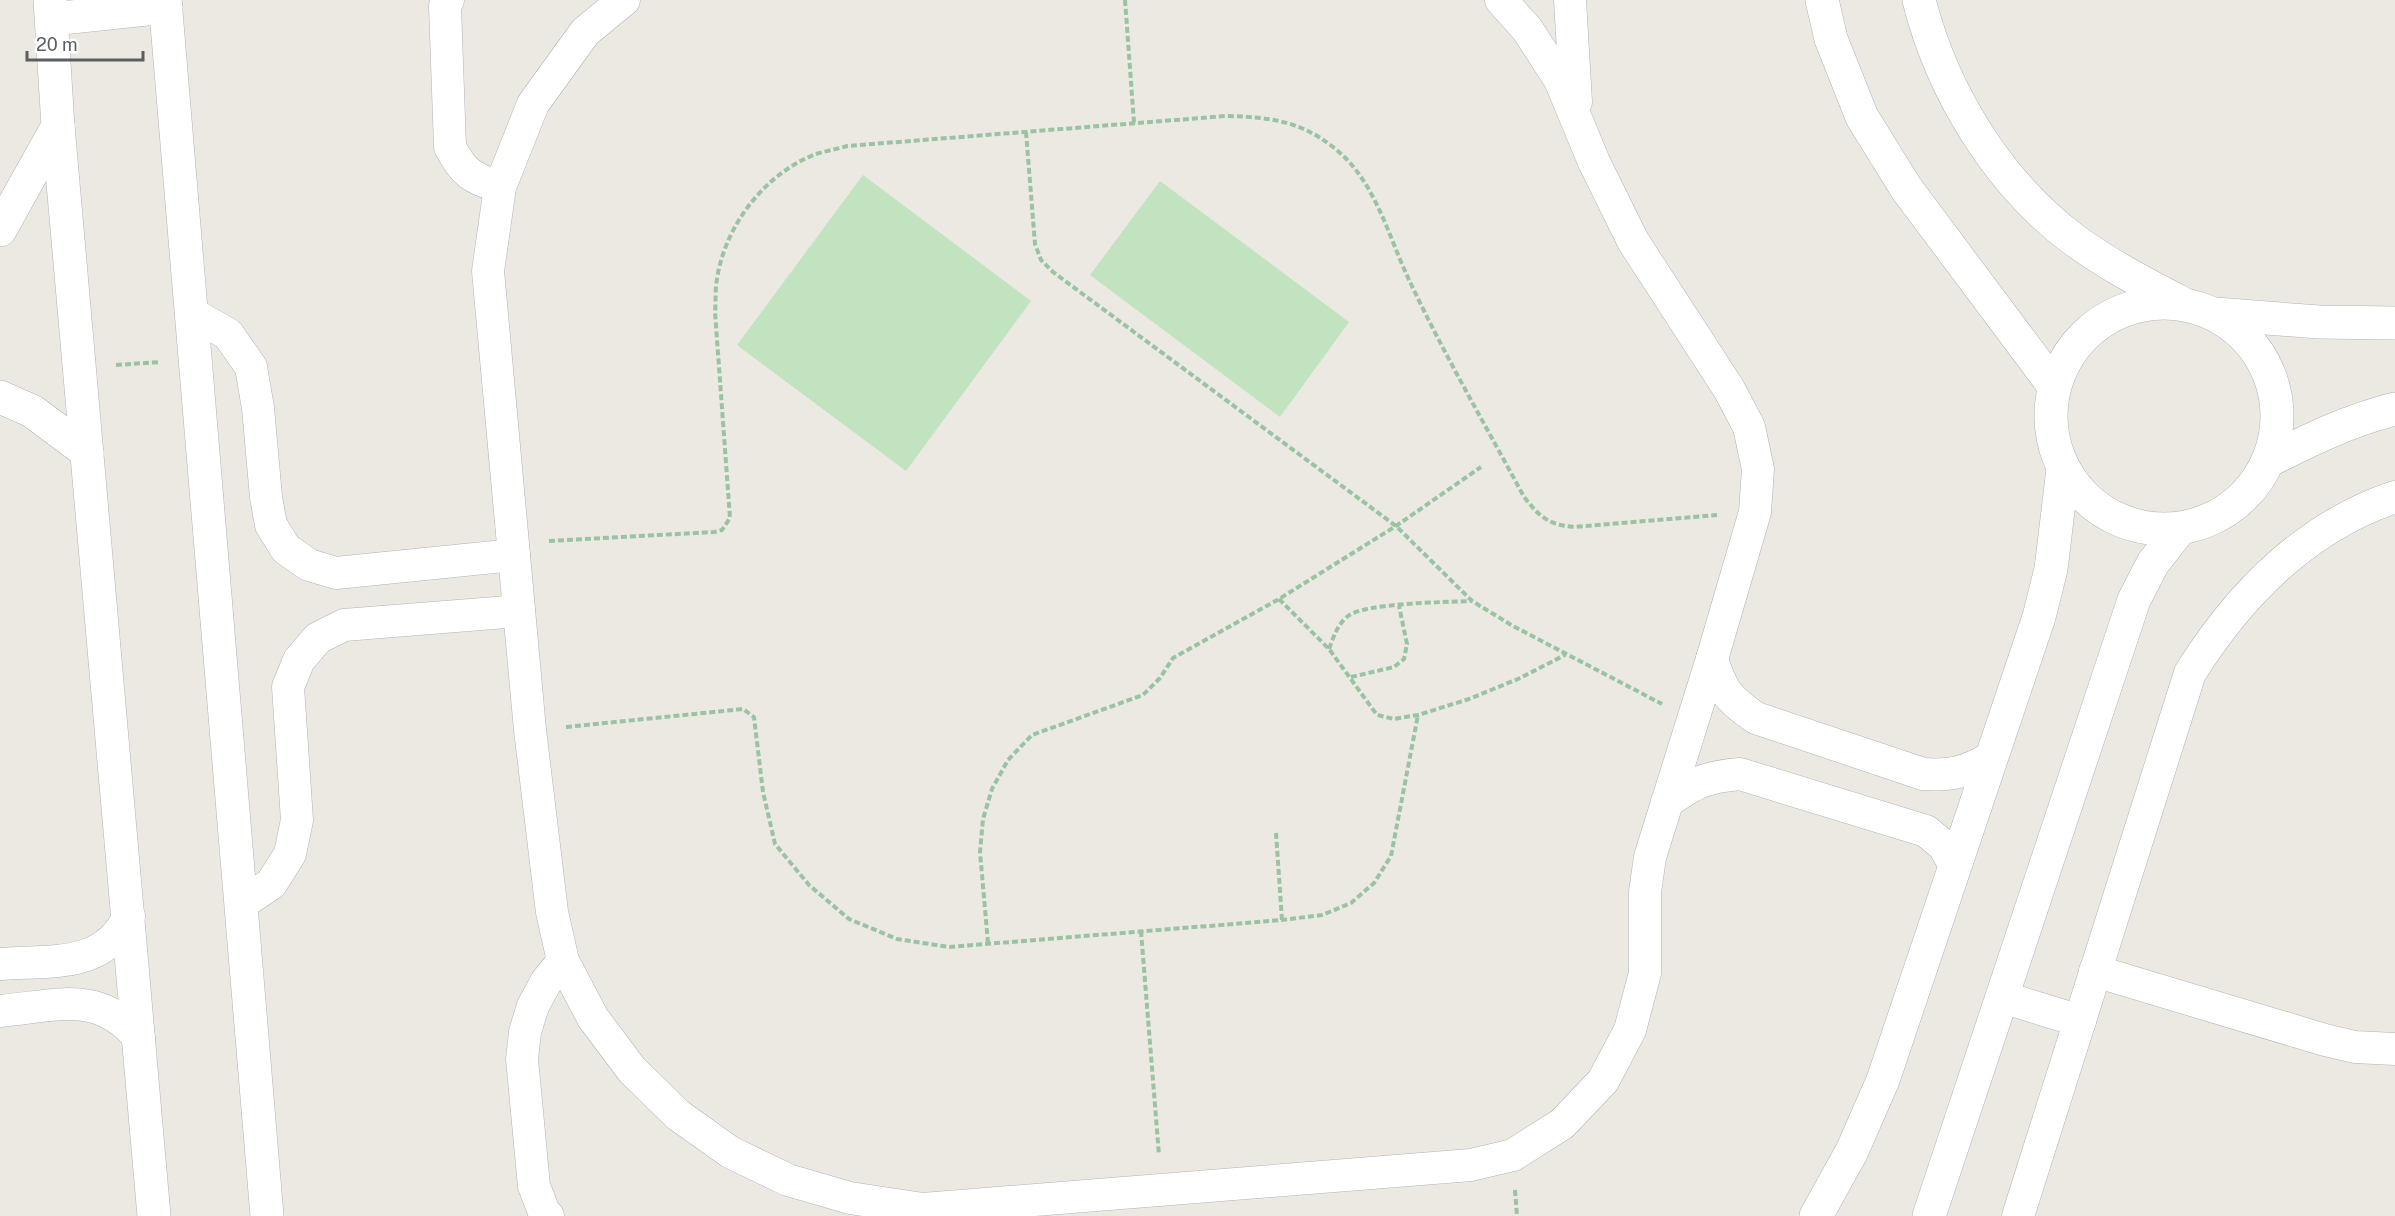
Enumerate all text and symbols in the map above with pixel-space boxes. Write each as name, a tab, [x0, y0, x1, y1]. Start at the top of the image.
scale bar	[27, 24, 142, 62]
text: 20 m	[36, 34, 78, 55]

